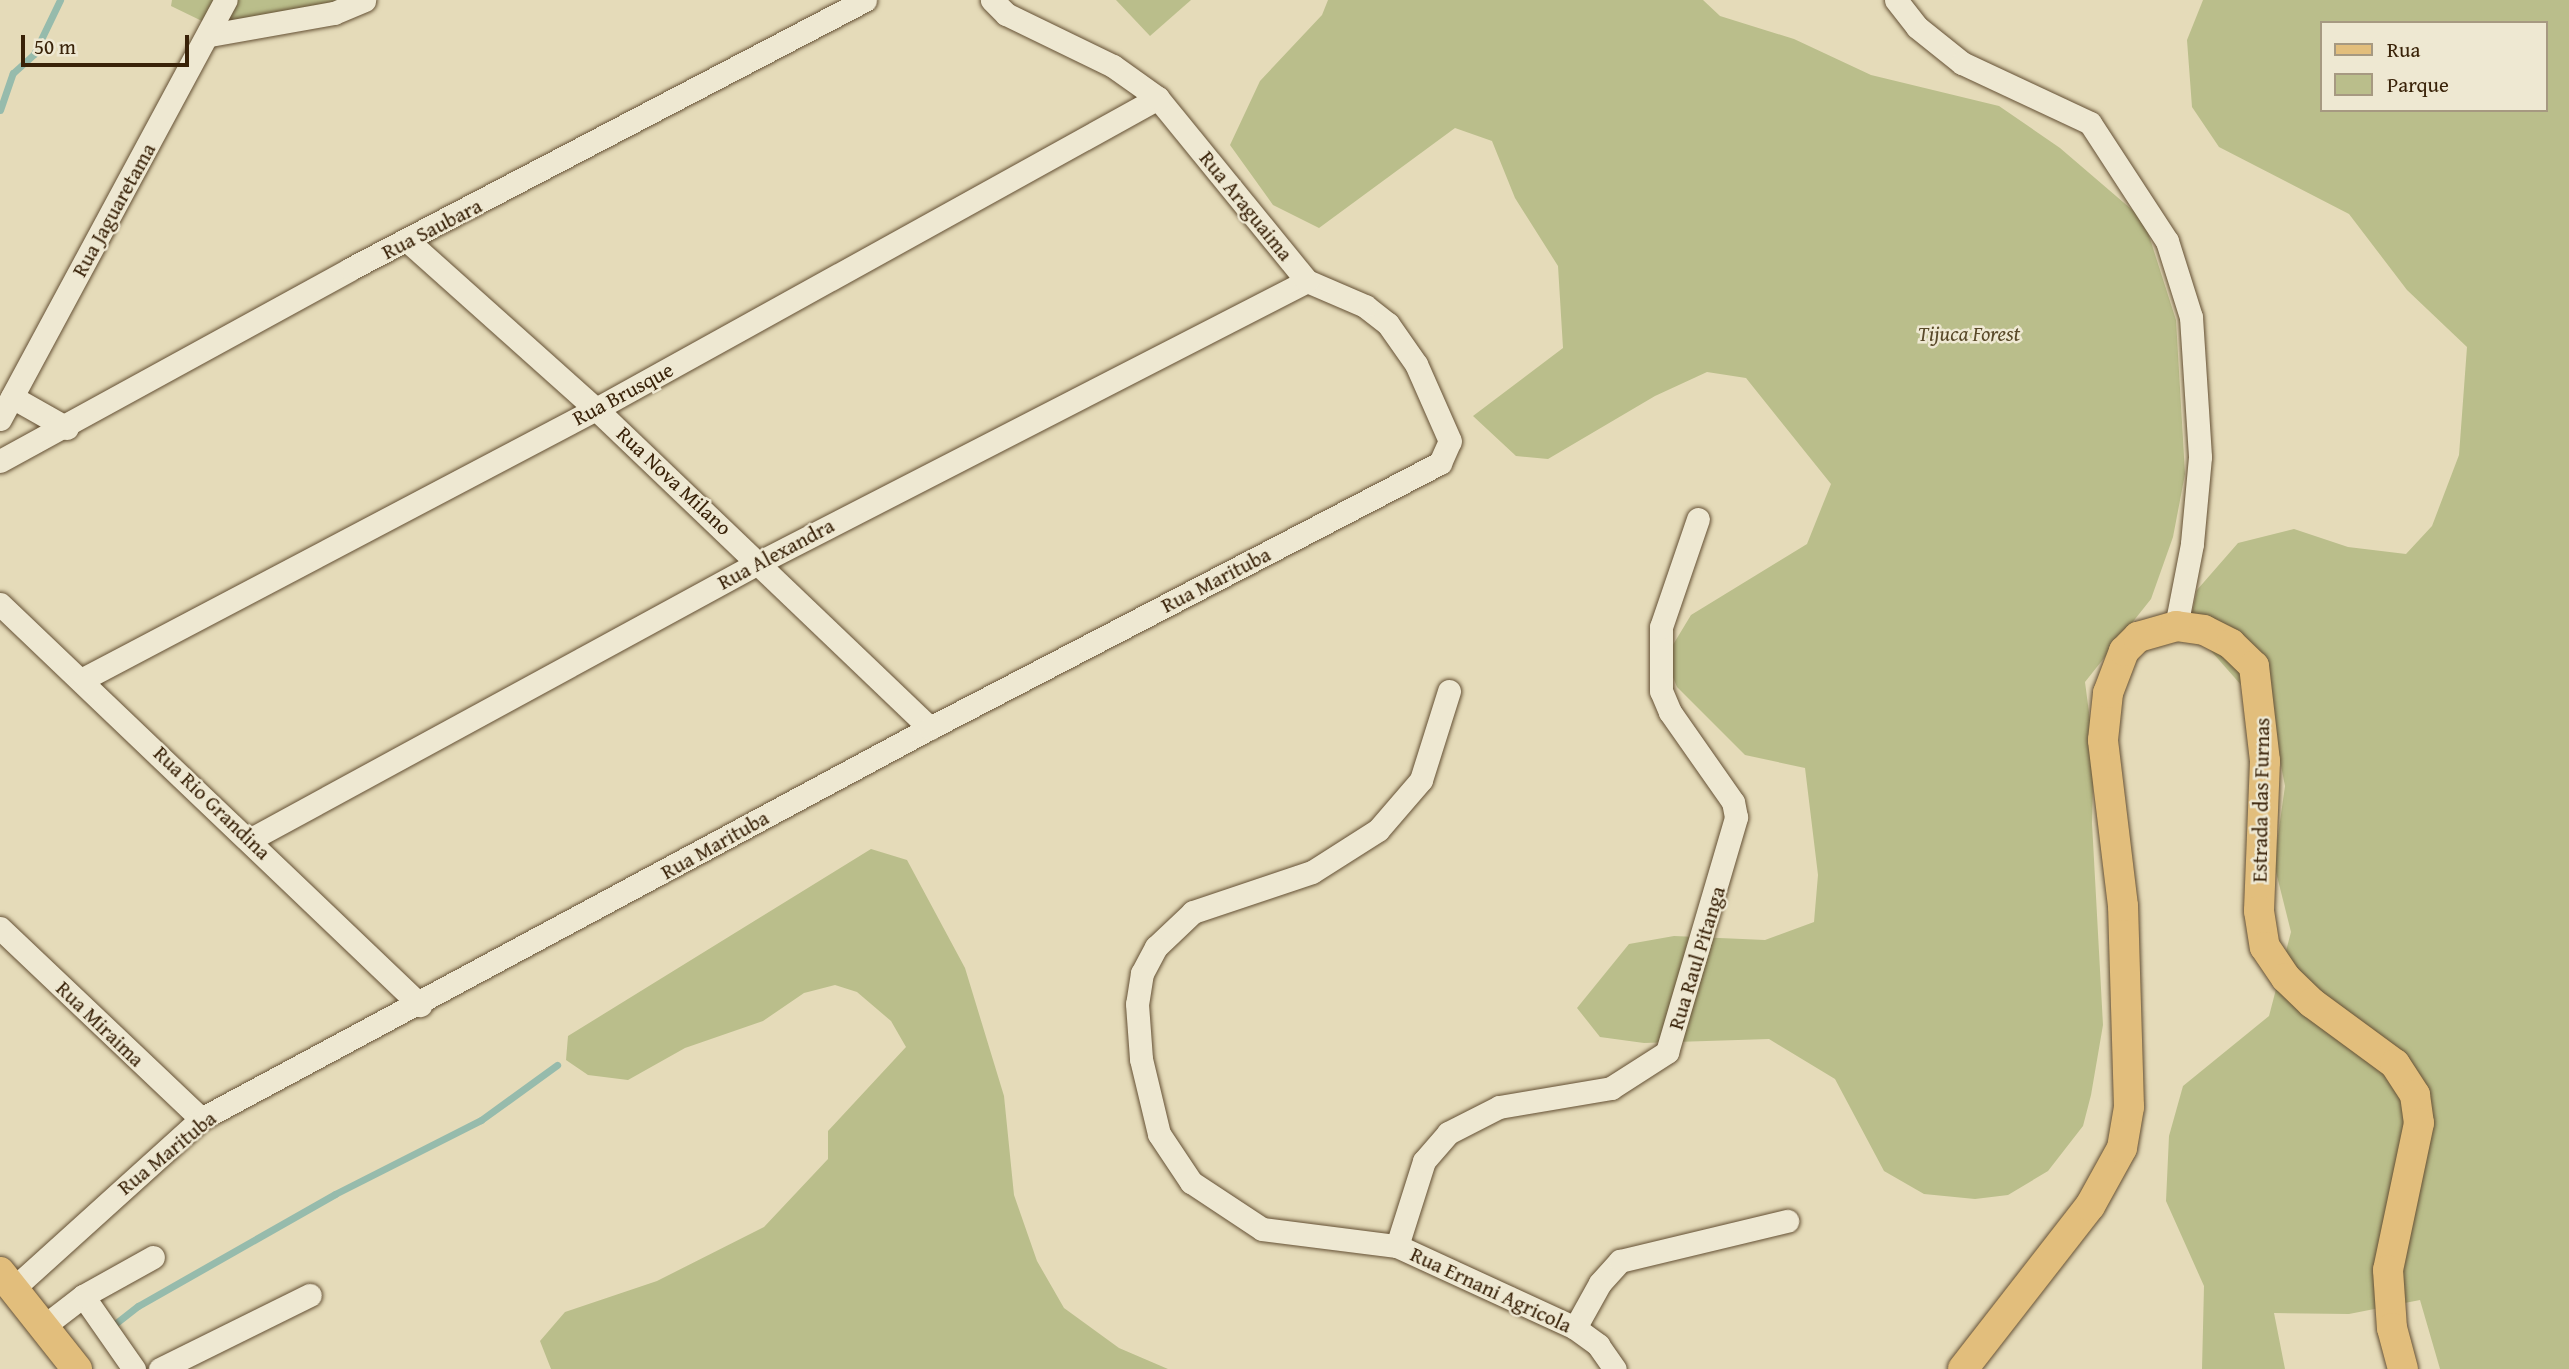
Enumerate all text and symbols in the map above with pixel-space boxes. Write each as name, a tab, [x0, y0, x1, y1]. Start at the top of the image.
scale bar	[24, 21, 192, 65]
legend	[2320, 21, 2548, 112]
text: 50 m	[34, 31, 76, 62]
text: Rua	[2387, 34, 2420, 65]
text: Parque	[2387, 69, 2449, 100]
street label: Rua Jaguaretama	[67, 139, 161, 281]
street label: Rua Araguaima	[1194, 146, 1298, 266]
street label: Rua Saubara	[378, 193, 486, 265]
park label: Tijuca Forest	[1918, 321, 2020, 347]
street label: Rua Brusque	[568, 357, 678, 431]
street label: Rua Nova Milano	[611, 421, 737, 541]
street label: Rua Alexandra	[714, 513, 838, 595]
street label: Rua Marituba	[1157, 542, 1275, 618]
street label: Estrada das Furnas	[2247, 717, 2275, 883]
street label: Rua Rio Grandina	[148, 741, 276, 865]
street label: Rua Marituba	[657, 805, 773, 885]
street label: Rua Raul Pitanga	[1663, 883, 1731, 1033]
street label: Rua Miraima	[51, 976, 149, 1072]
street label: Rua Marituba	[113, 1106, 221, 1200]
street label: Rua Ernani Agricola	[1406, 1242, 1576, 1338]

